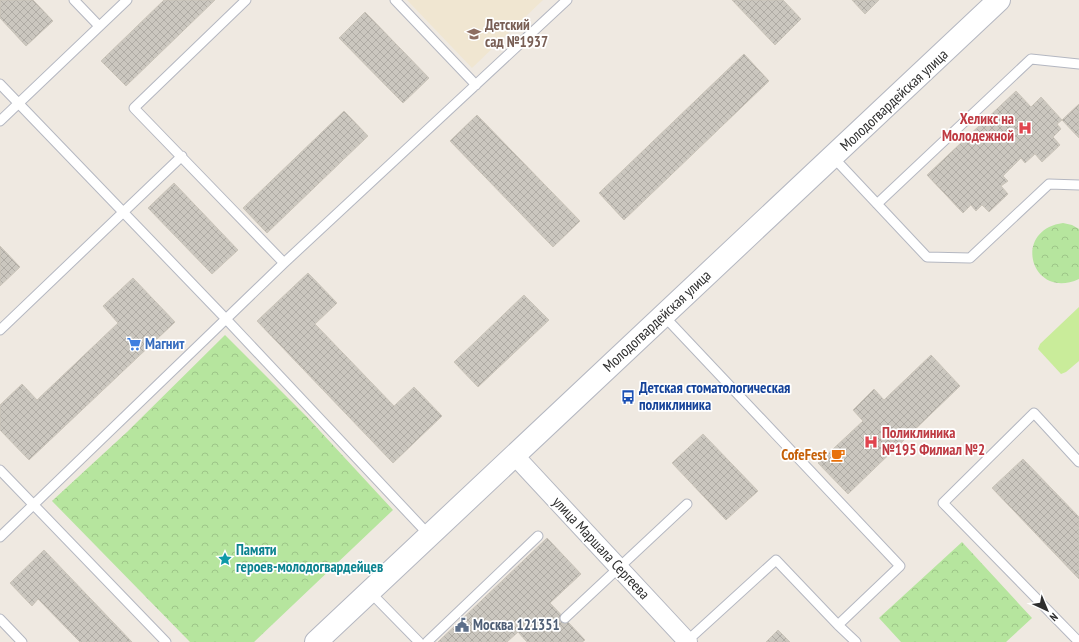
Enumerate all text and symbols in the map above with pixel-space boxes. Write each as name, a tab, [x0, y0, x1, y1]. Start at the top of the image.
place label: Детский сад №1937	[485, 15, 548, 51]
school or university icon: Детский сад №1937	[466, 26, 482, 42]
street label: Молодогвардейская улица	[836, 45, 952, 155]
place label: Хеликс на Молодежной	[942, 109, 1014, 145]
hospital icon: Хеликс на Молодежной	[1017, 120, 1033, 136]
street label: Молодогвардейская улица	[599, 266, 715, 376]
place label: Магнит	[145, 334, 185, 353]
supermarket icon: Магнит	[126, 336, 142, 352]
place label: Детская стоматологическая поликлиника	[639, 378, 790, 414]
bus stop icon: Детская стоматологическая поликлиника	[620, 389, 636, 405]
place label: Поликлиника №195 Филиал №2	[882, 423, 985, 459]
hospital icon: Поликлиника №195 Филиал №2	[863, 434, 879, 450]
place label: CofeFest	[781, 445, 828, 464]
cafe icon: CofeFest	[830, 447, 846, 463]
street label: улица Маршала Сергеева	[549, 492, 654, 603]
place label: Памяти героев-молодогвардейцев	[236, 540, 383, 576]
place icon: Памяти героев-молодогвардейцев	[217, 551, 233, 567]
north arrow	[1027, 590, 1067, 630]
text: N	[1047, 610, 1061, 624]
place label: Москва 121351	[473, 615, 560, 634]
public building icon: Москва 121351	[454, 617, 470, 633]

